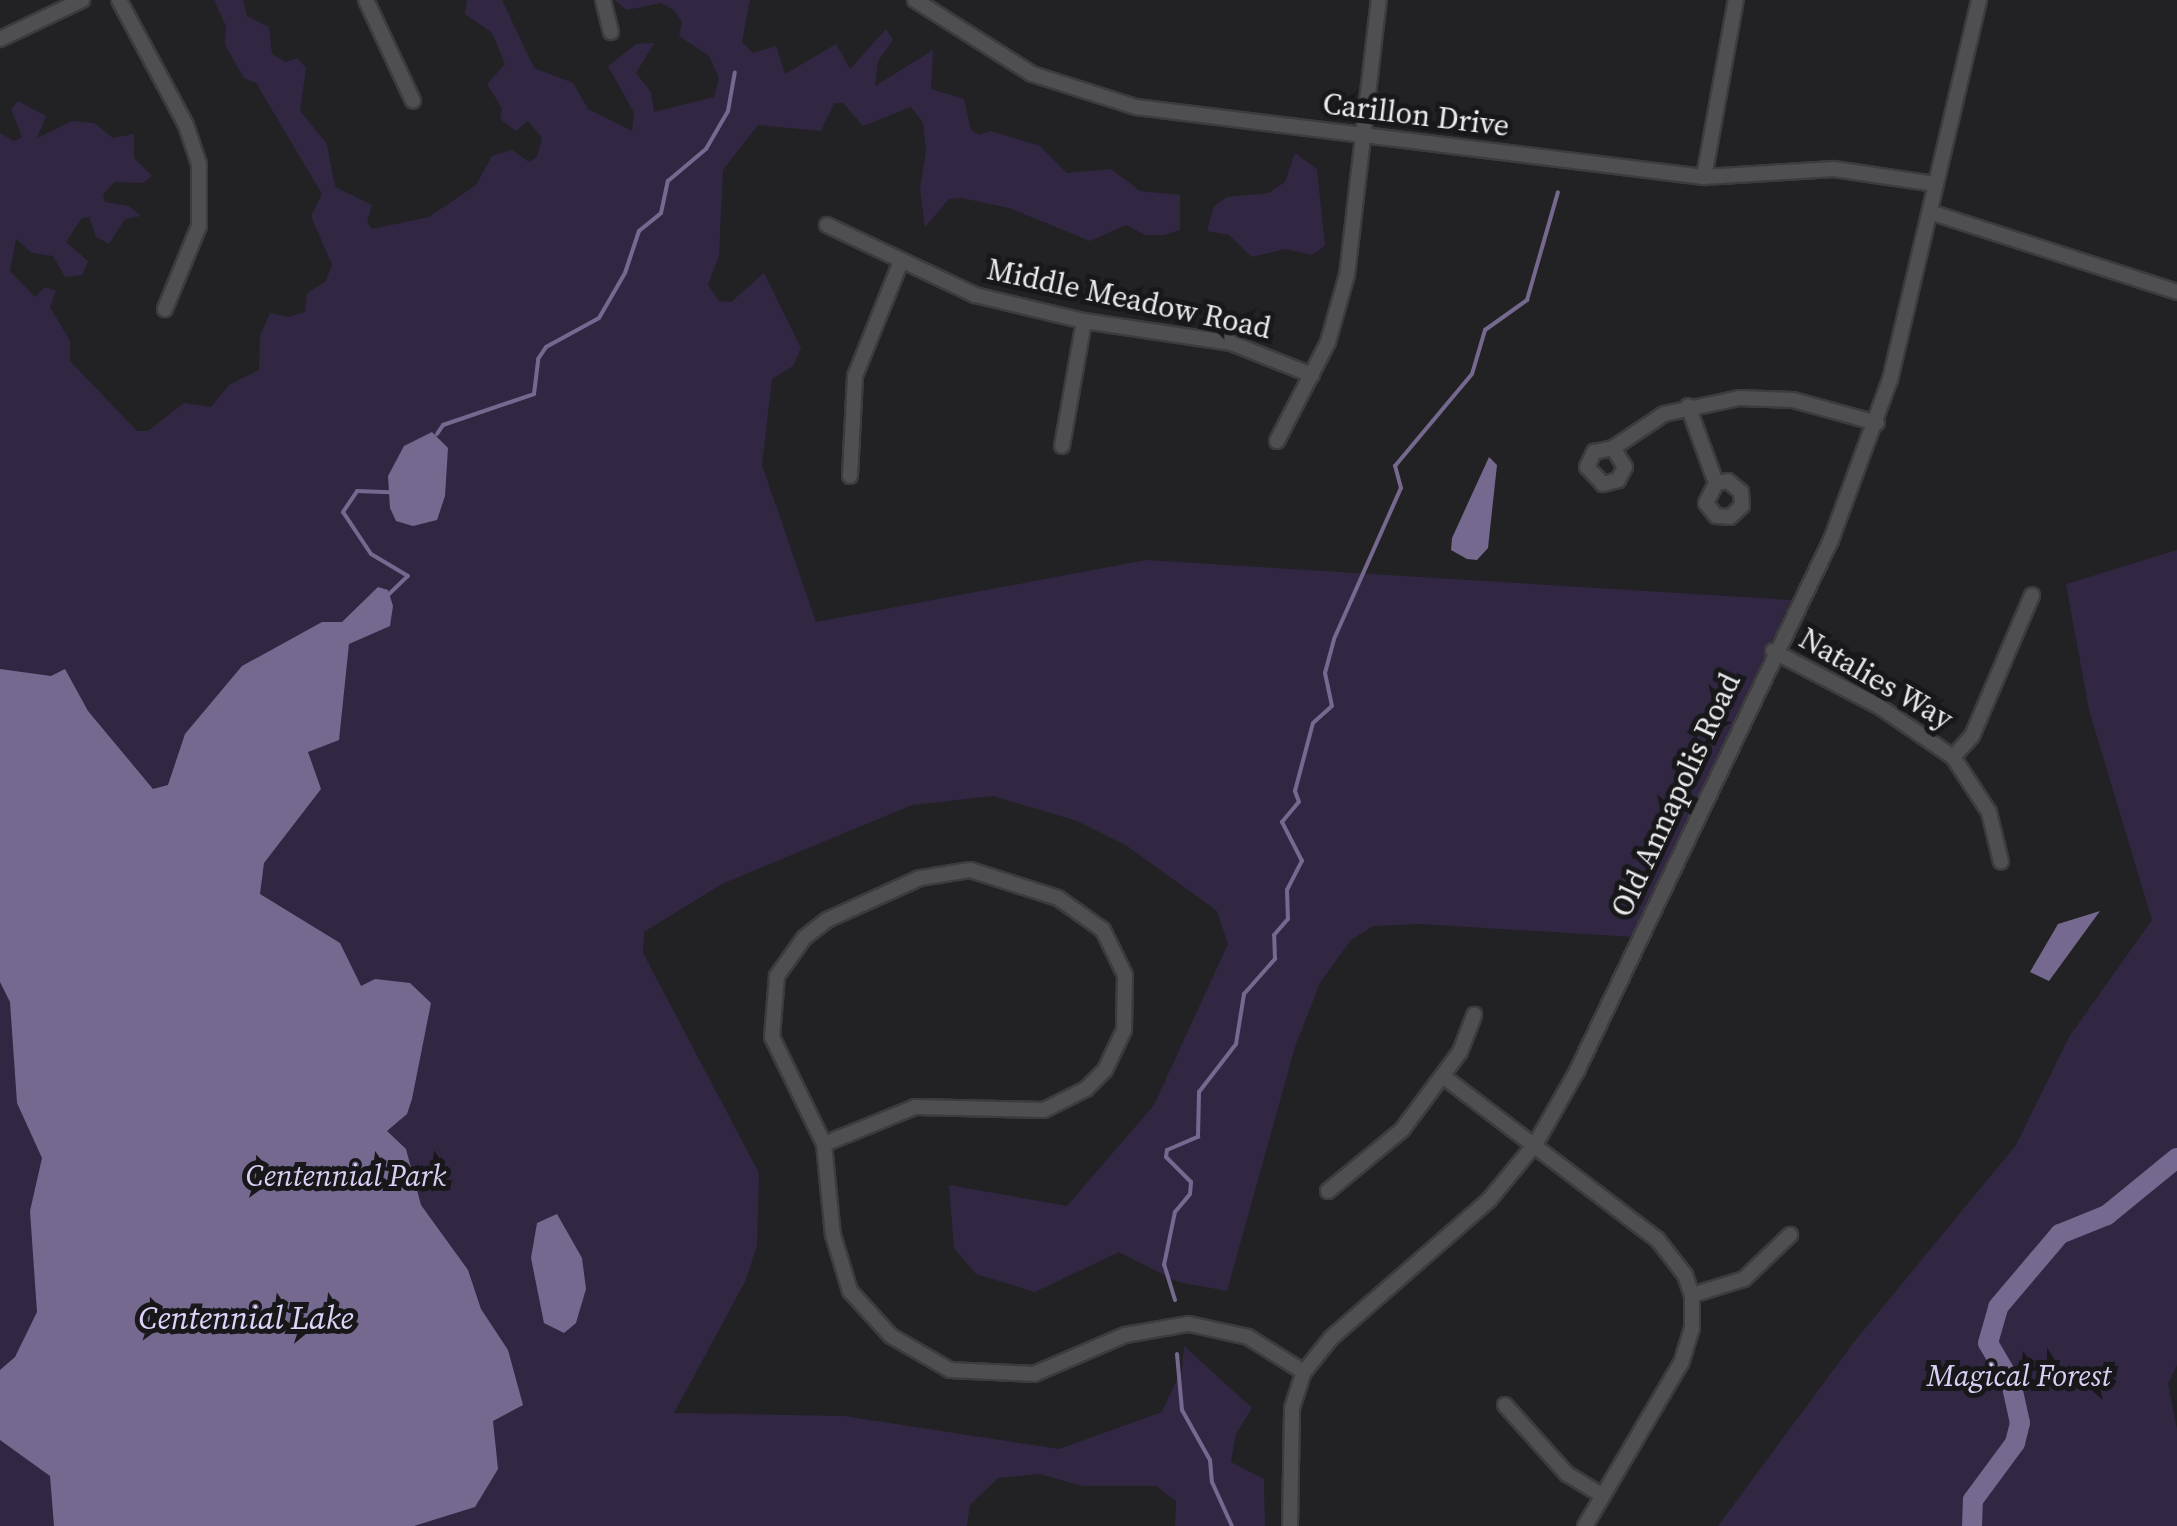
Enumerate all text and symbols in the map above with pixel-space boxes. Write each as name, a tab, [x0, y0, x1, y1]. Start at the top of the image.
street label: Carillon Drive	[1321, 86, 1511, 144]
street label: Middle Meadow Road	[984, 251, 1274, 347]
street label: Natalies Way	[1792, 620, 1960, 738]
street label: Old Annapolis Road	[1604, 667, 1748, 923]
park label: Centennial Park	[246, 1158, 446, 1194]
water label: Centennial Lake	[138, 1299, 354, 1337]
park label: Magical Forest	[1927, 1358, 2111, 1394]

